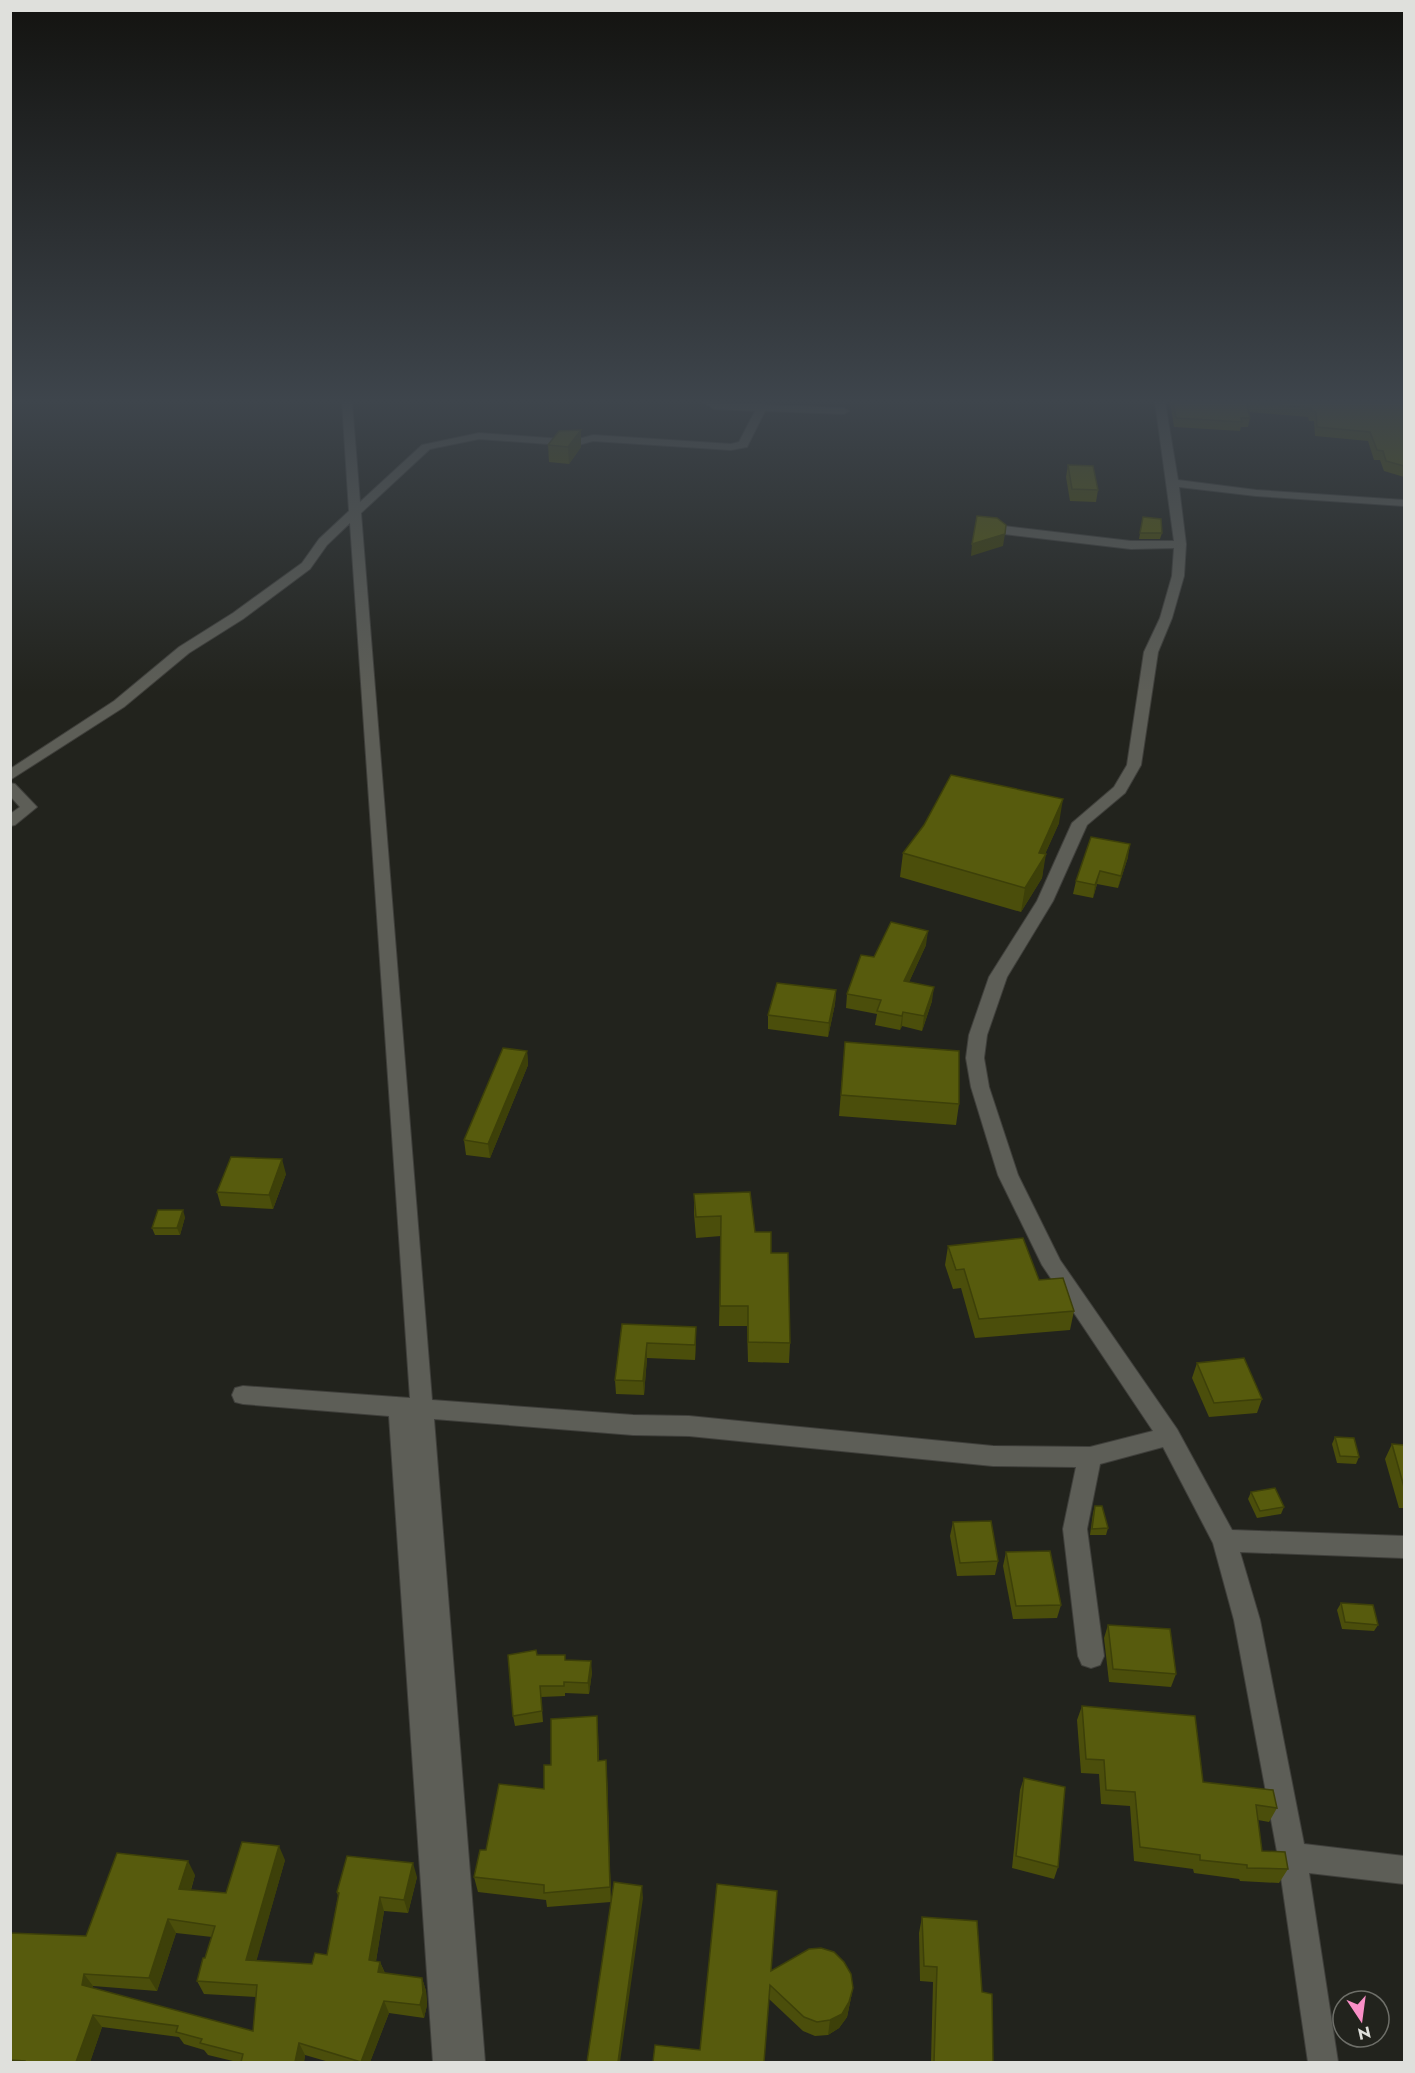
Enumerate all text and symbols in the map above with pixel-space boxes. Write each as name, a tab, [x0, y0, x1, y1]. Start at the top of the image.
north arrow	[1331, 1989, 1391, 2049]
text: N	[1355, 2020, 1373, 2046]

